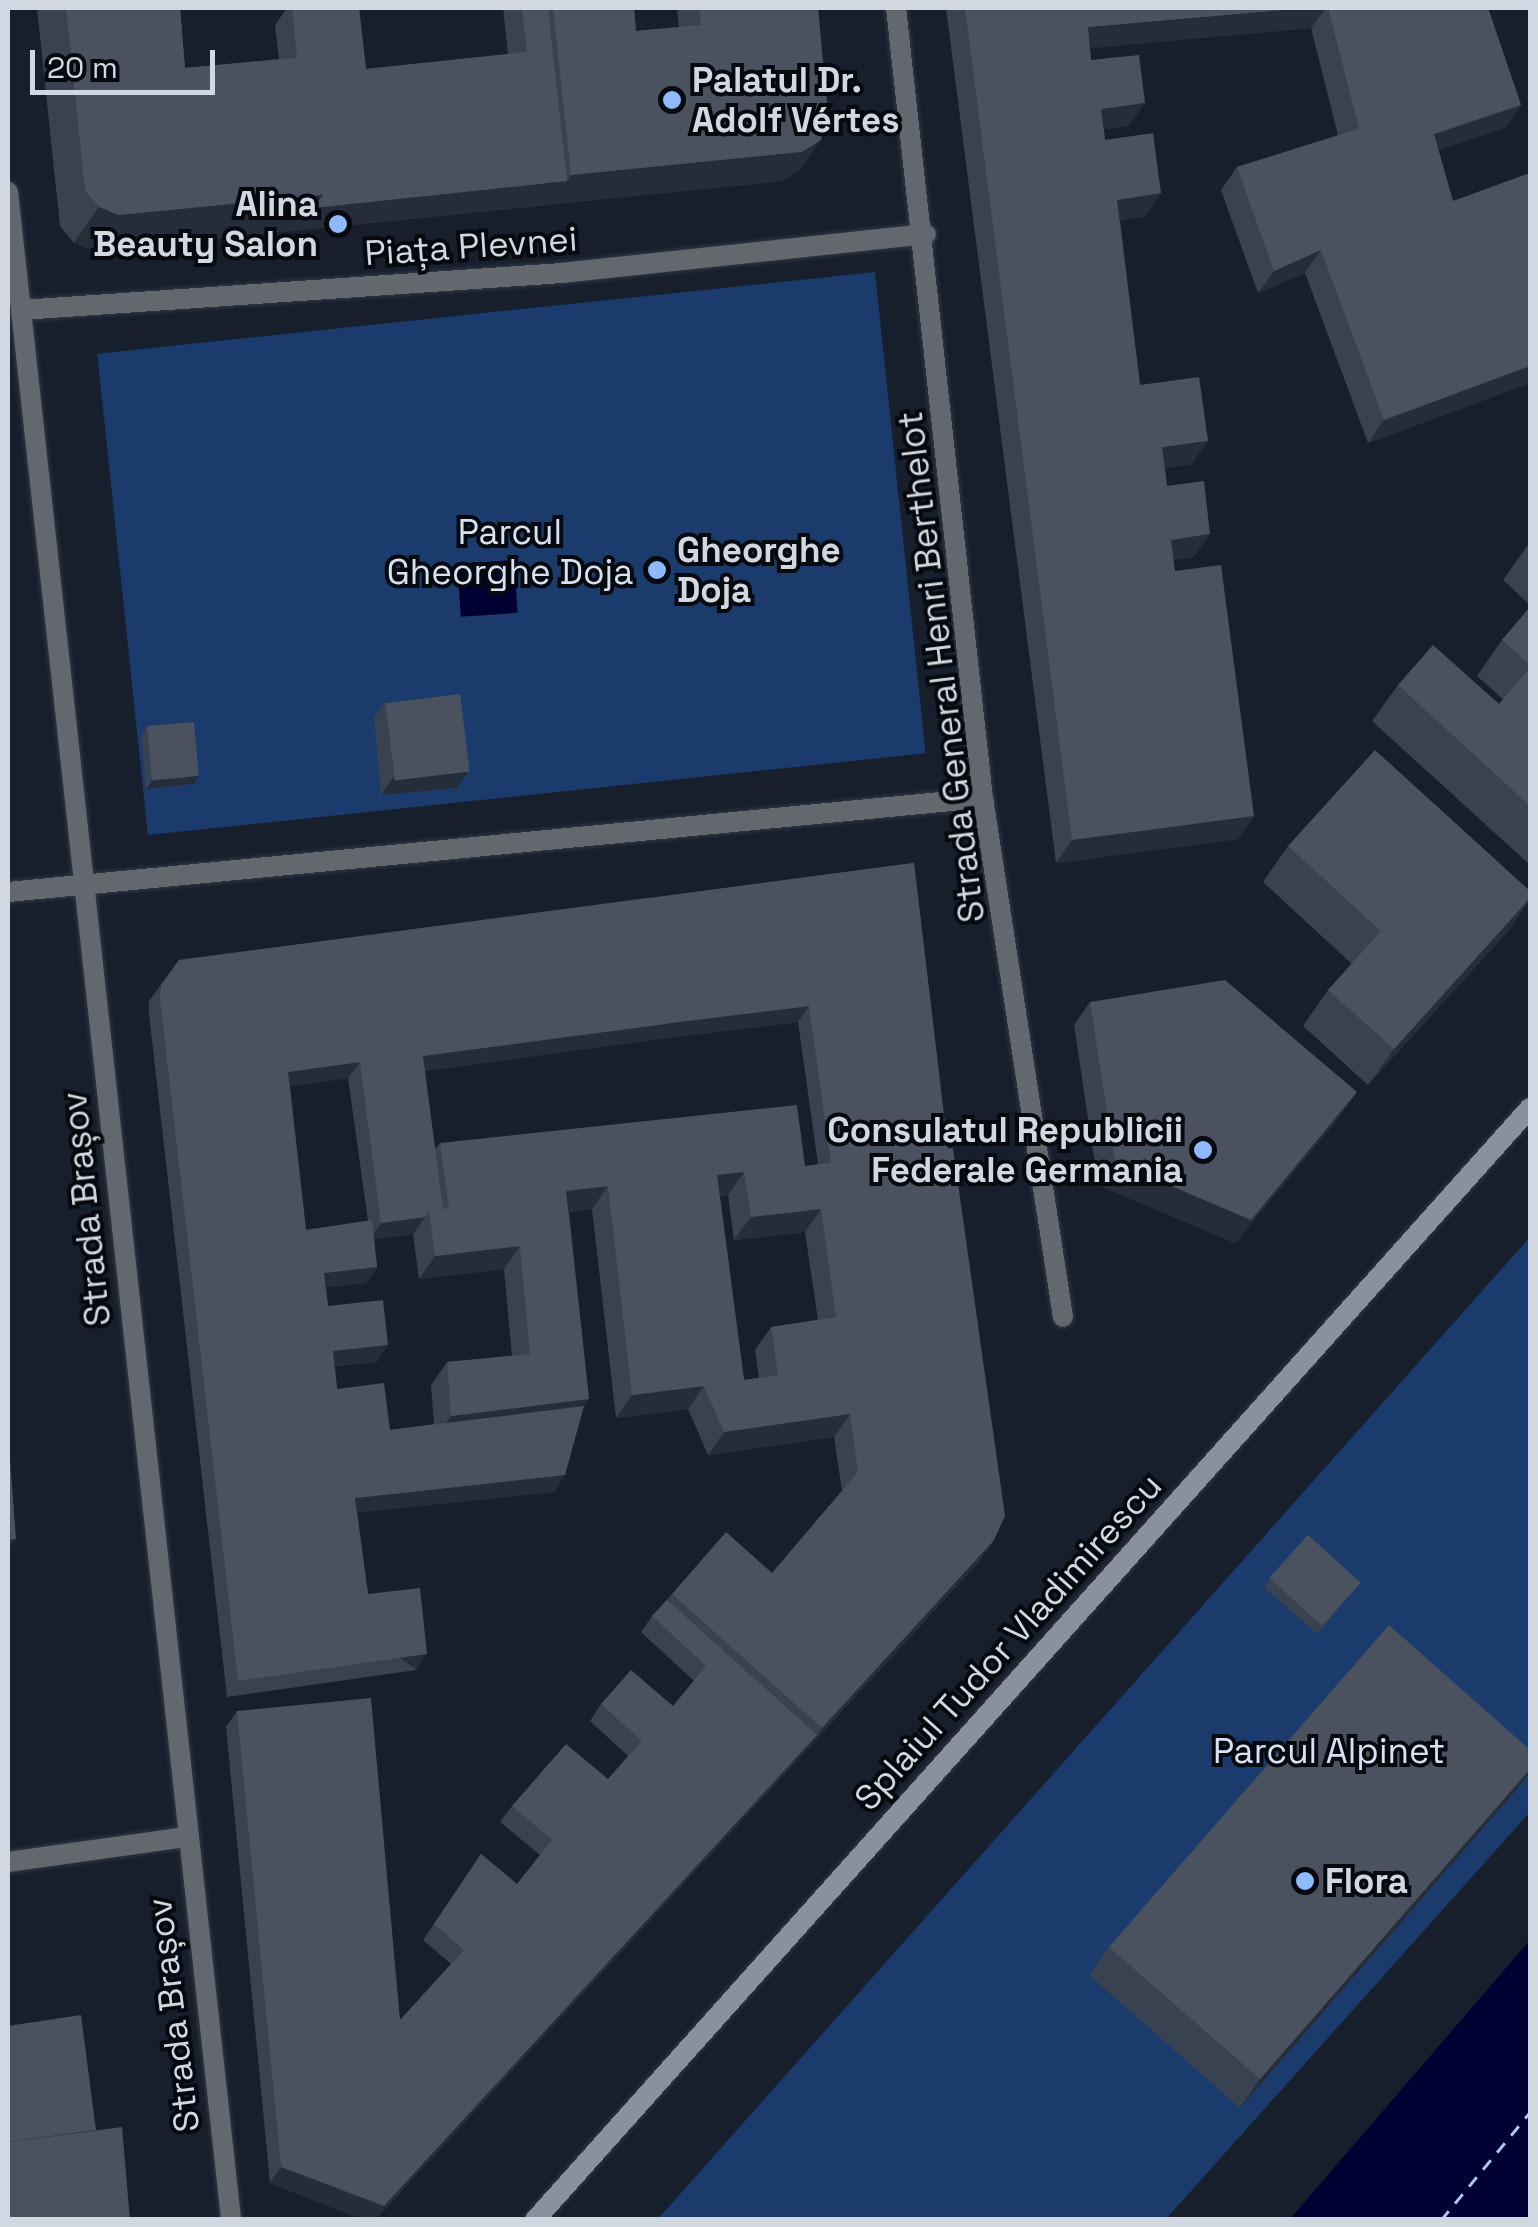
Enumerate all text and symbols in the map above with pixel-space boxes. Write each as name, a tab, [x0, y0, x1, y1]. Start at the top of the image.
scale bar	[35, 30, 220, 92]
text: 20 m	[47, 48, 118, 87]
place label: Palatul Dr. Adolf Vértes	[692, 59, 900, 141]
marker: Palatul Dr. Adolf Vértes	[661, 89, 683, 111]
place label: Alina Beauty Salon	[93, 183, 318, 265]
marker: Alina Beauty Salon	[327, 213, 349, 235]
street label: Piața Plevnei	[363, 218, 579, 274]
street label: Strada General Henri Berthelot	[889, 409, 993, 925]
park label: Parcul Gheorghe Doja	[387, 511, 633, 593]
place label: Gheorghe Doja	[677, 529, 841, 611]
marker: Gheorghe Doja	[646, 559, 668, 581]
street label: Strada Brașov	[53, 1090, 119, 1328]
place label: Consulatul Republicii Federale Germania	[827, 1109, 1183, 1191]
marker: Consulatul Republicii Federale Germania	[1192, 1139, 1214, 1161]
street label: Splaiul Tudor Vladimirescu	[845, 1465, 1171, 1819]
park label: Parcul Alpinet	[1213, 1730, 1445, 1772]
place label: Flora	[1325, 1860, 1408, 1902]
marker: Flora	[1294, 1870, 1316, 1892]
street label: Strada Brașov	[138, 1896, 208, 2134]

